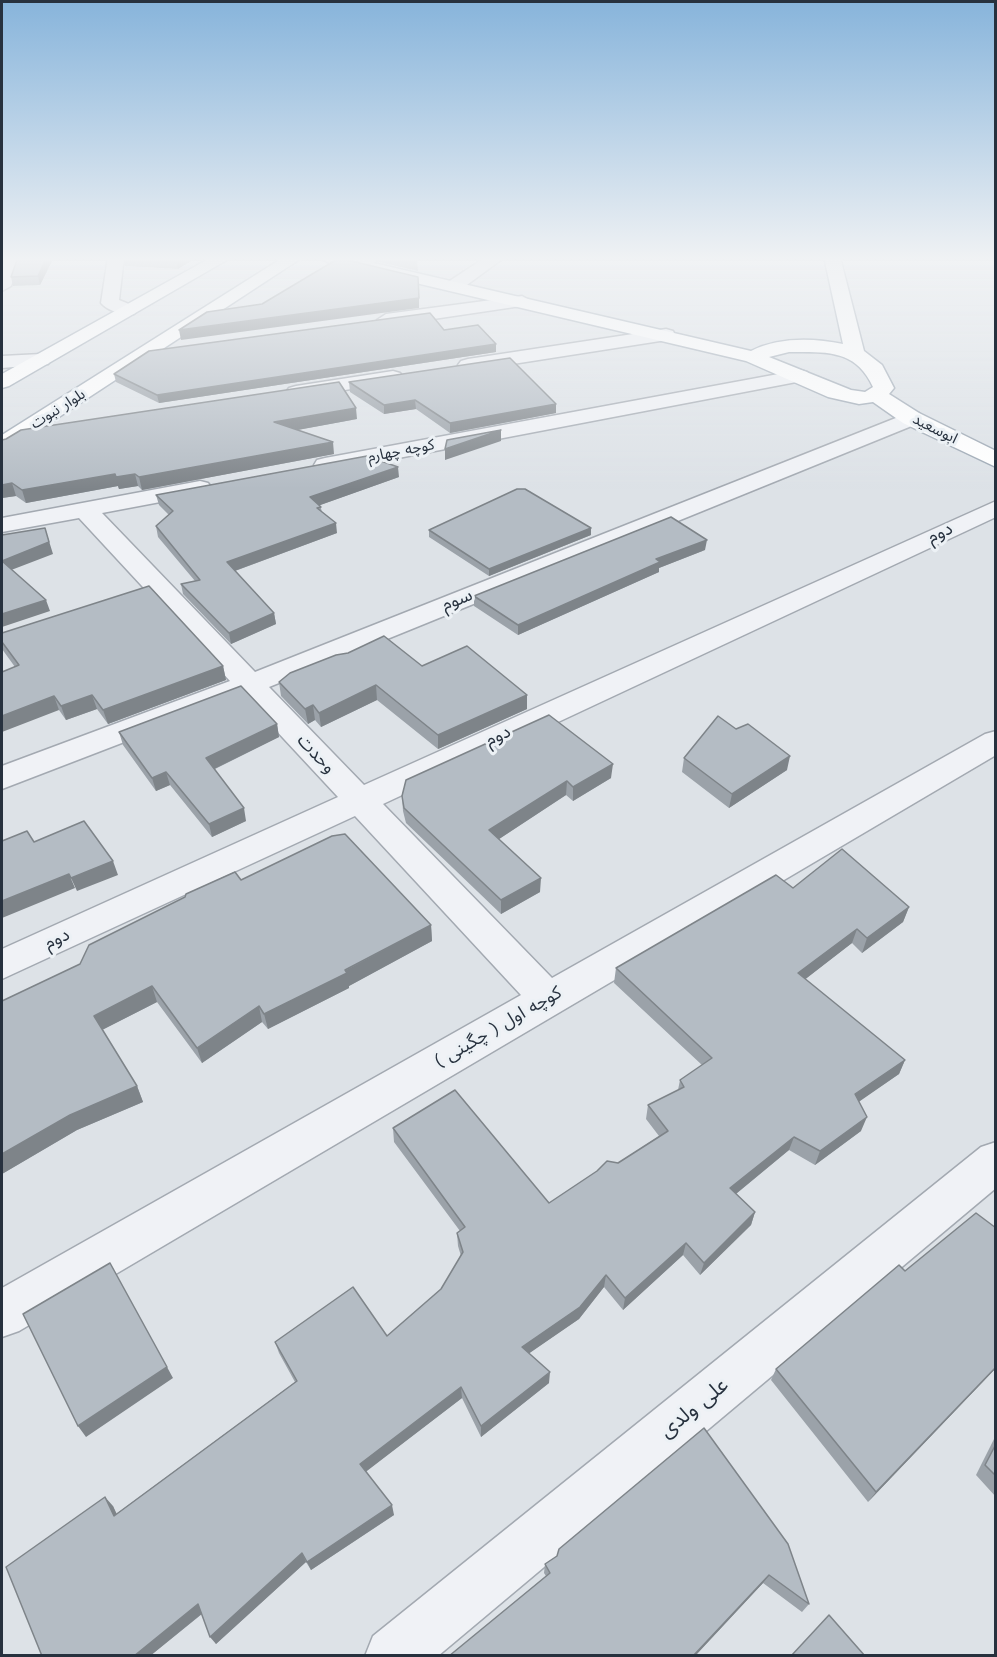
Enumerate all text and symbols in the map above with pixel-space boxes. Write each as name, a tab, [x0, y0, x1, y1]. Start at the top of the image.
street label: بلوار نبوت	[27, 385, 89, 433]
street label: ابوسعید	[910, 410, 960, 448]
street label: کوچه چهارم	[366, 436, 436, 466]
street label: دوم	[924, 518, 956, 548]
street label: سوم	[438, 584, 476, 616]
street label: دوم	[482, 721, 514, 751]
street label: وحدت	[292, 730, 340, 778]
street label: دوم	[41, 924, 73, 954]
street label: کوچه اول ( چگینی )	[431, 982, 565, 1072]
street label: علی ولدی	[654, 1373, 734, 1443]

